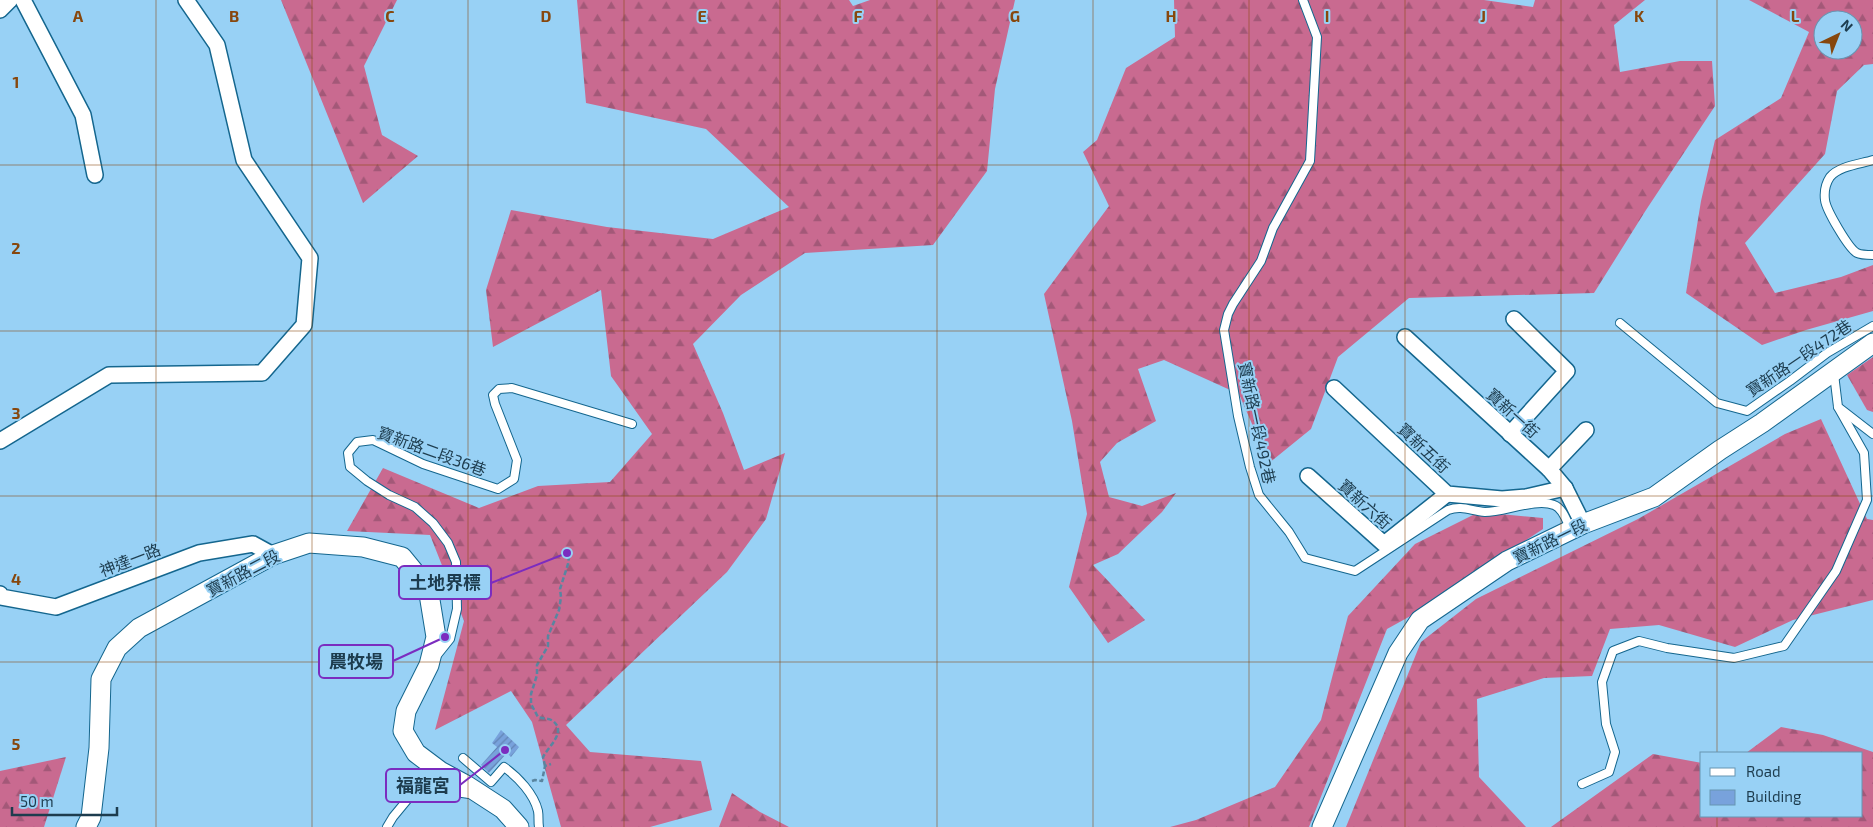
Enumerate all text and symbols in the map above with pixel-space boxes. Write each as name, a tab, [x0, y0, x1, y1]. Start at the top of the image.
text: A	[73, 6, 84, 25]
text: B	[229, 6, 239, 25]
text: C	[385, 6, 395, 25]
text: D	[541, 6, 552, 25]
text: E	[697, 6, 707, 25]
text: F	[854, 6, 863, 25]
text: G	[1010, 6, 1020, 25]
text: H	[1165, 6, 1177, 25]
text: I	[1325, 6, 1329, 25]
text: J	[1480, 6, 1486, 25]
text: K	[1634, 6, 1645, 25]
text: L	[1791, 6, 1800, 25]
north arrow	[1813, 10, 1863, 60]
text: N	[1838, 15, 1857, 35]
text: 1	[13, 72, 19, 91]
text: 2	[11, 238, 21, 257]
street label: 寶新路一段472巷	[1742, 315, 1855, 400]
street label: 寶新路一段492巷	[1235, 360, 1280, 486]
street label: 寶新一街	[1483, 384, 1543, 441]
text: 3	[11, 403, 21, 422]
street label: 寶新五街	[1394, 419, 1454, 476]
street label: 寶新路二段36巷	[375, 422, 489, 479]
street label: 寶新六街	[1335, 475, 1395, 532]
street label: 寶新路一段	[1510, 514, 1590, 567]
street label: 神達一路	[97, 539, 163, 580]
street label: 寶新路二段	[203, 545, 283, 600]
callout: 土地界標	[399, 566, 491, 599]
text: 4	[11, 569, 21, 588]
text: 土地界標	[409, 571, 481, 593]
callout: 農牧場	[319, 645, 393, 678]
text: 農牧場	[329, 650, 383, 672]
text: 5	[12, 734, 21, 753]
legend	[1700, 752, 1863, 817]
text: Road	[1746, 762, 1781, 780]
callout: 福龍宮	[386, 769, 460, 802]
text: 福龍宮	[396, 774, 450, 796]
scale bar	[12, 784, 118, 816]
text: Building	[1746, 787, 1802, 805]
text: 50 m	[20, 792, 54, 810]

